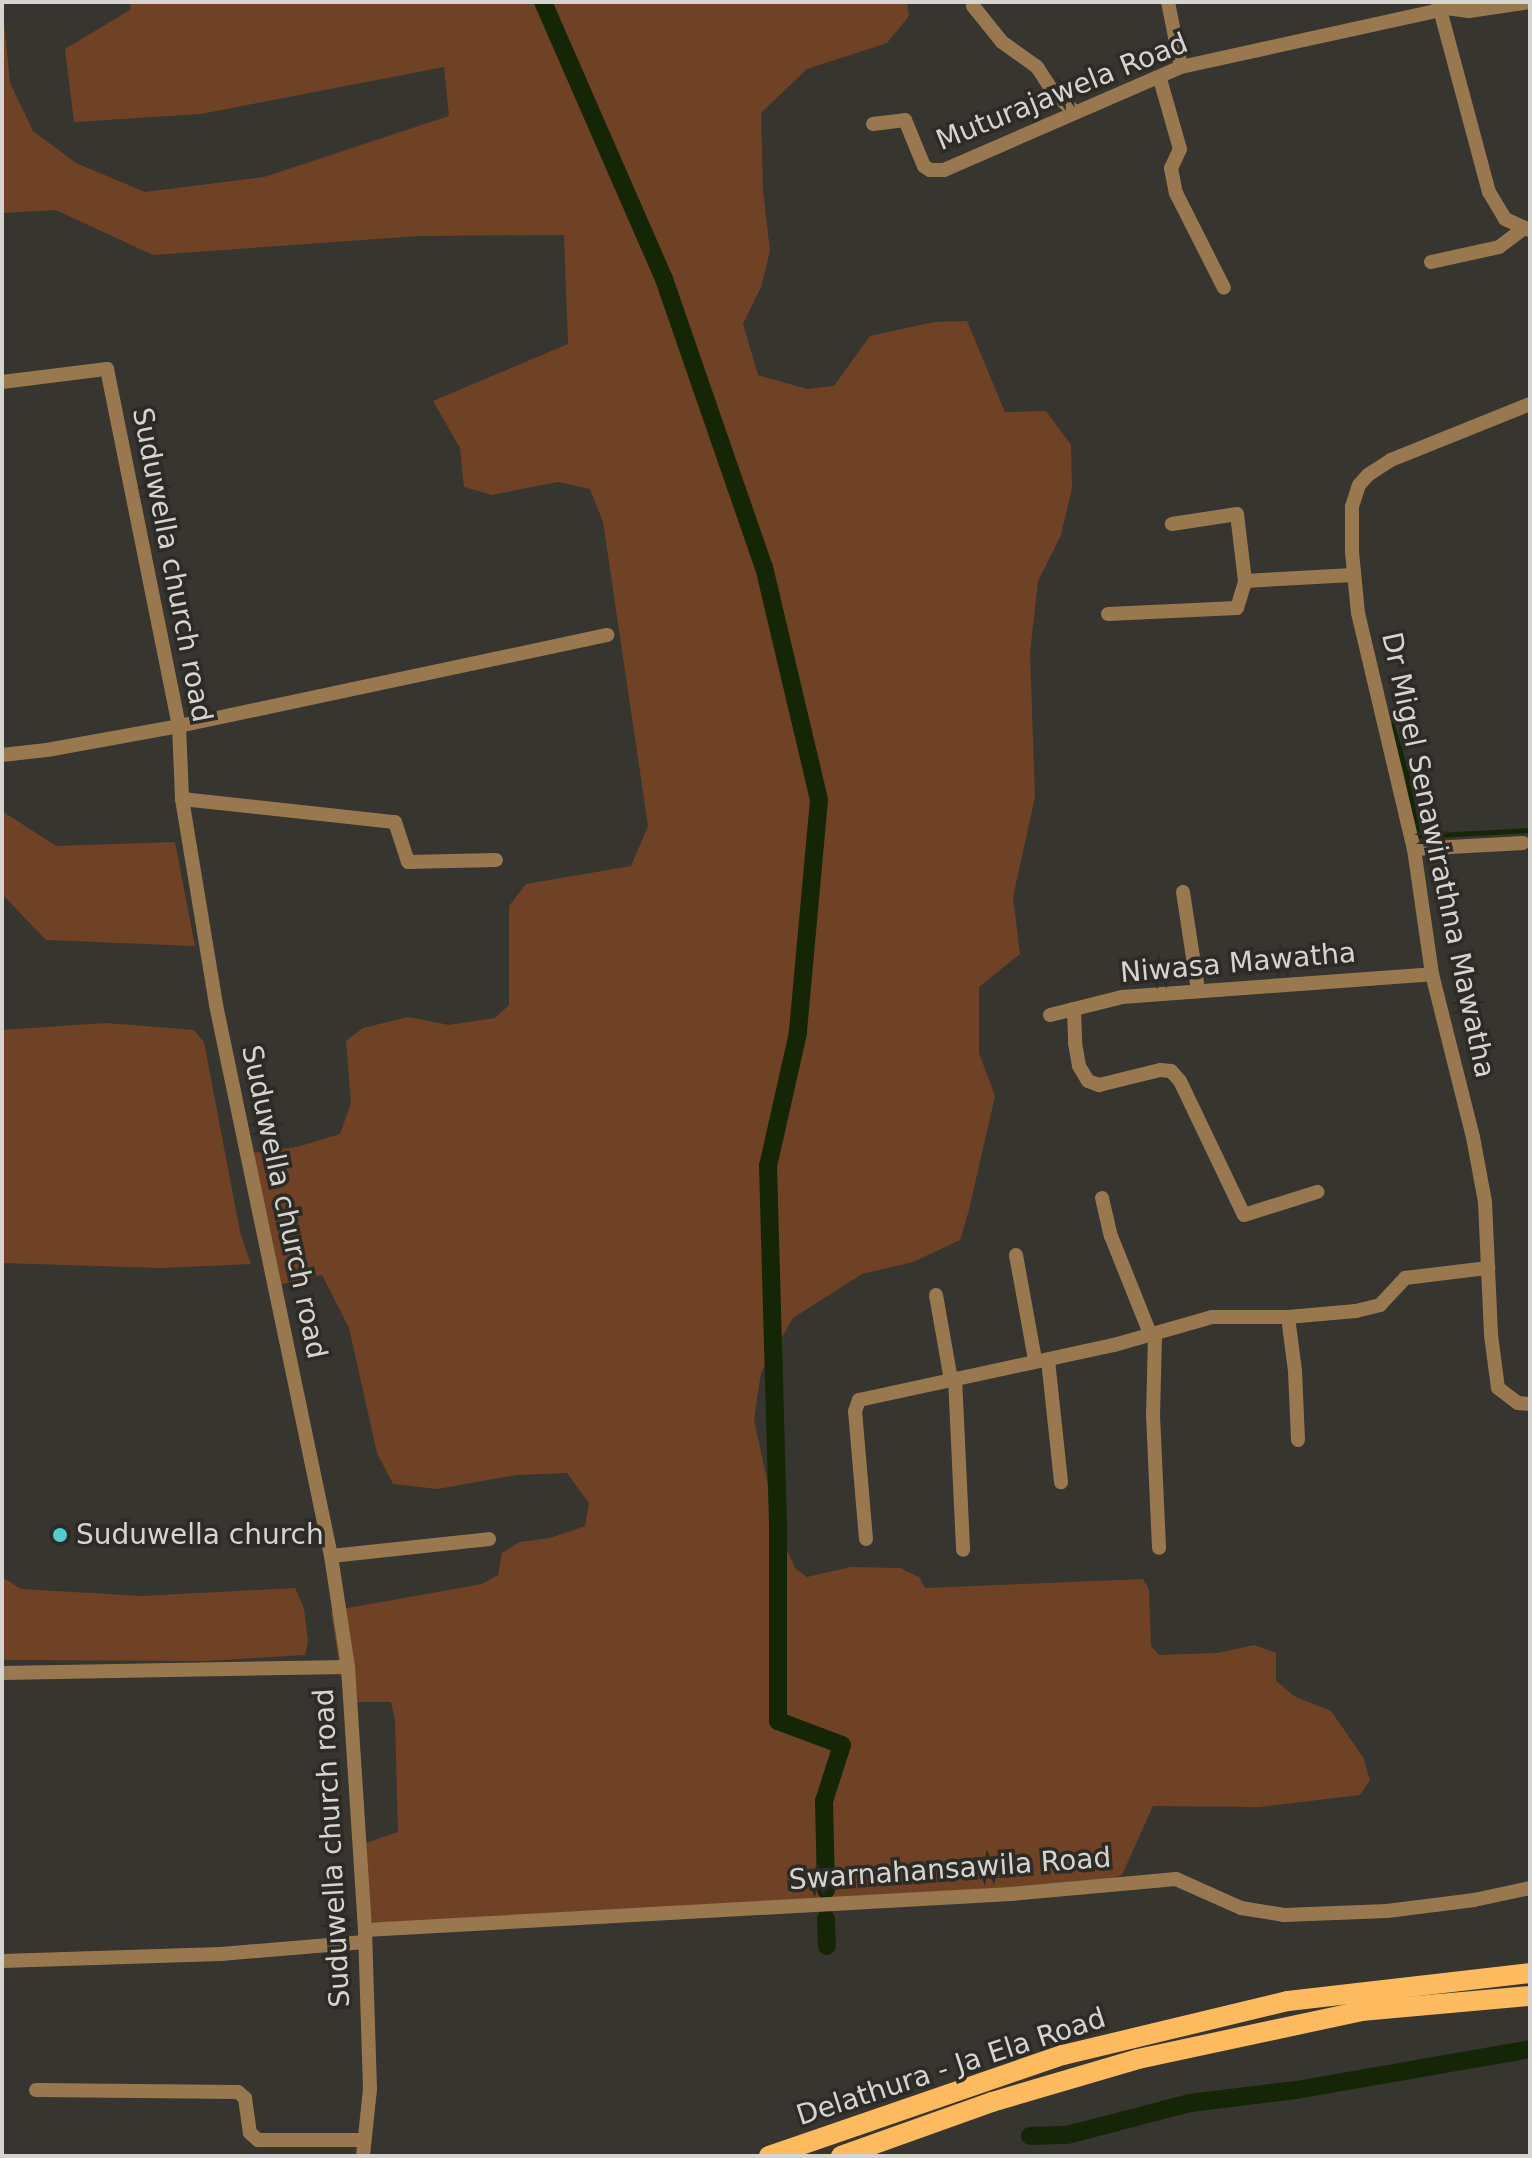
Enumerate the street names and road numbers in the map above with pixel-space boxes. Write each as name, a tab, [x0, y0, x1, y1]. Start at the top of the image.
street label: Muturajawela Road	[931, 26, 1193, 158]
street label: Suduwella church road	[125, 405, 219, 725]
street label: Dr Migel Senawirathna Mawatha	[1374, 629, 1502, 1081]
street label: Niwasa Mawatha	[1119, 936, 1357, 990]
street label: Suduwella church road	[234, 1042, 334, 1362]
street label: Suduwella church road	[307, 1688, 357, 2008]
street label: Swarnahansawila Road	[788, 1841, 1112, 1897]
street label: Delathura - Ja Ela Road	[792, 2001, 1110, 2133]

